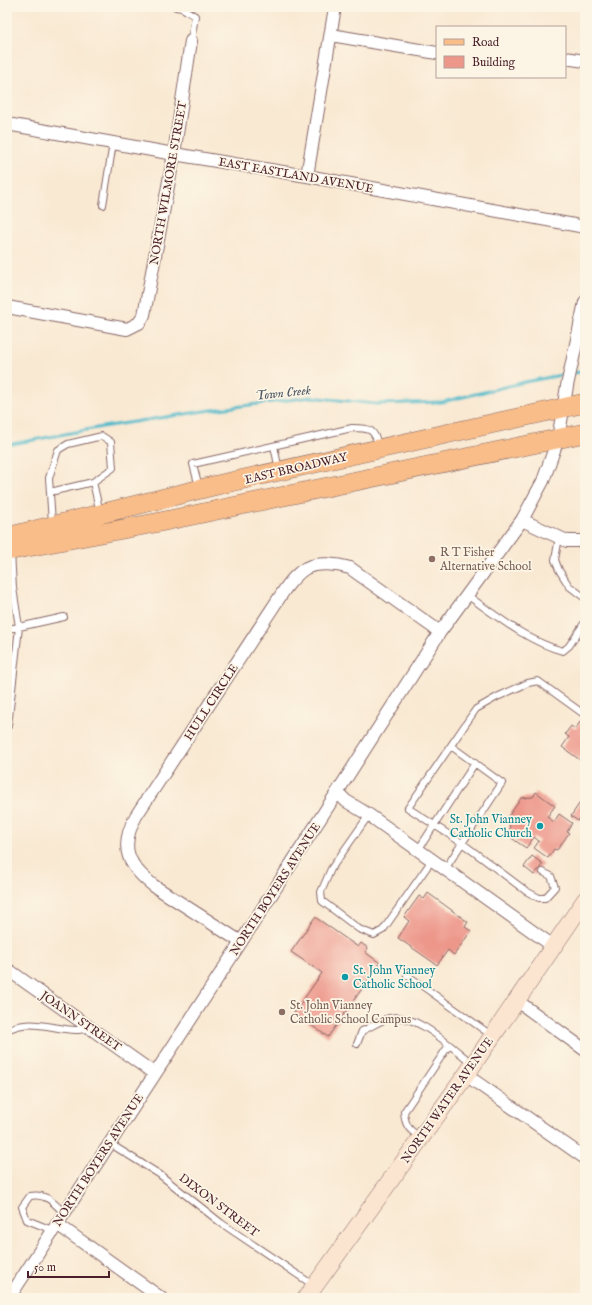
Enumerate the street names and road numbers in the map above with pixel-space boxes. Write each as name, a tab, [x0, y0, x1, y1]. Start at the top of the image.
street label: NORTH WILMORE STREET	[147, 100, 190, 266]
street label: EAST EASTLAND AVENUE	[217, 154, 375, 197]
street label: EAST BROADWAY	[243, 449, 350, 488]
street label: HULL CIRCLE	[181, 661, 242, 743]
street label: NORTH BOYERS AVENUE	[227, 820, 324, 958]
street label: JOANN STREET	[35, 987, 124, 1056]
street label: NORTH WATER AVENUE	[398, 1034, 497, 1166]
street label: NORTH BOYERS AVENUE	[50, 1091, 147, 1229]
street label: DIXON STREET	[176, 1170, 262, 1241]

